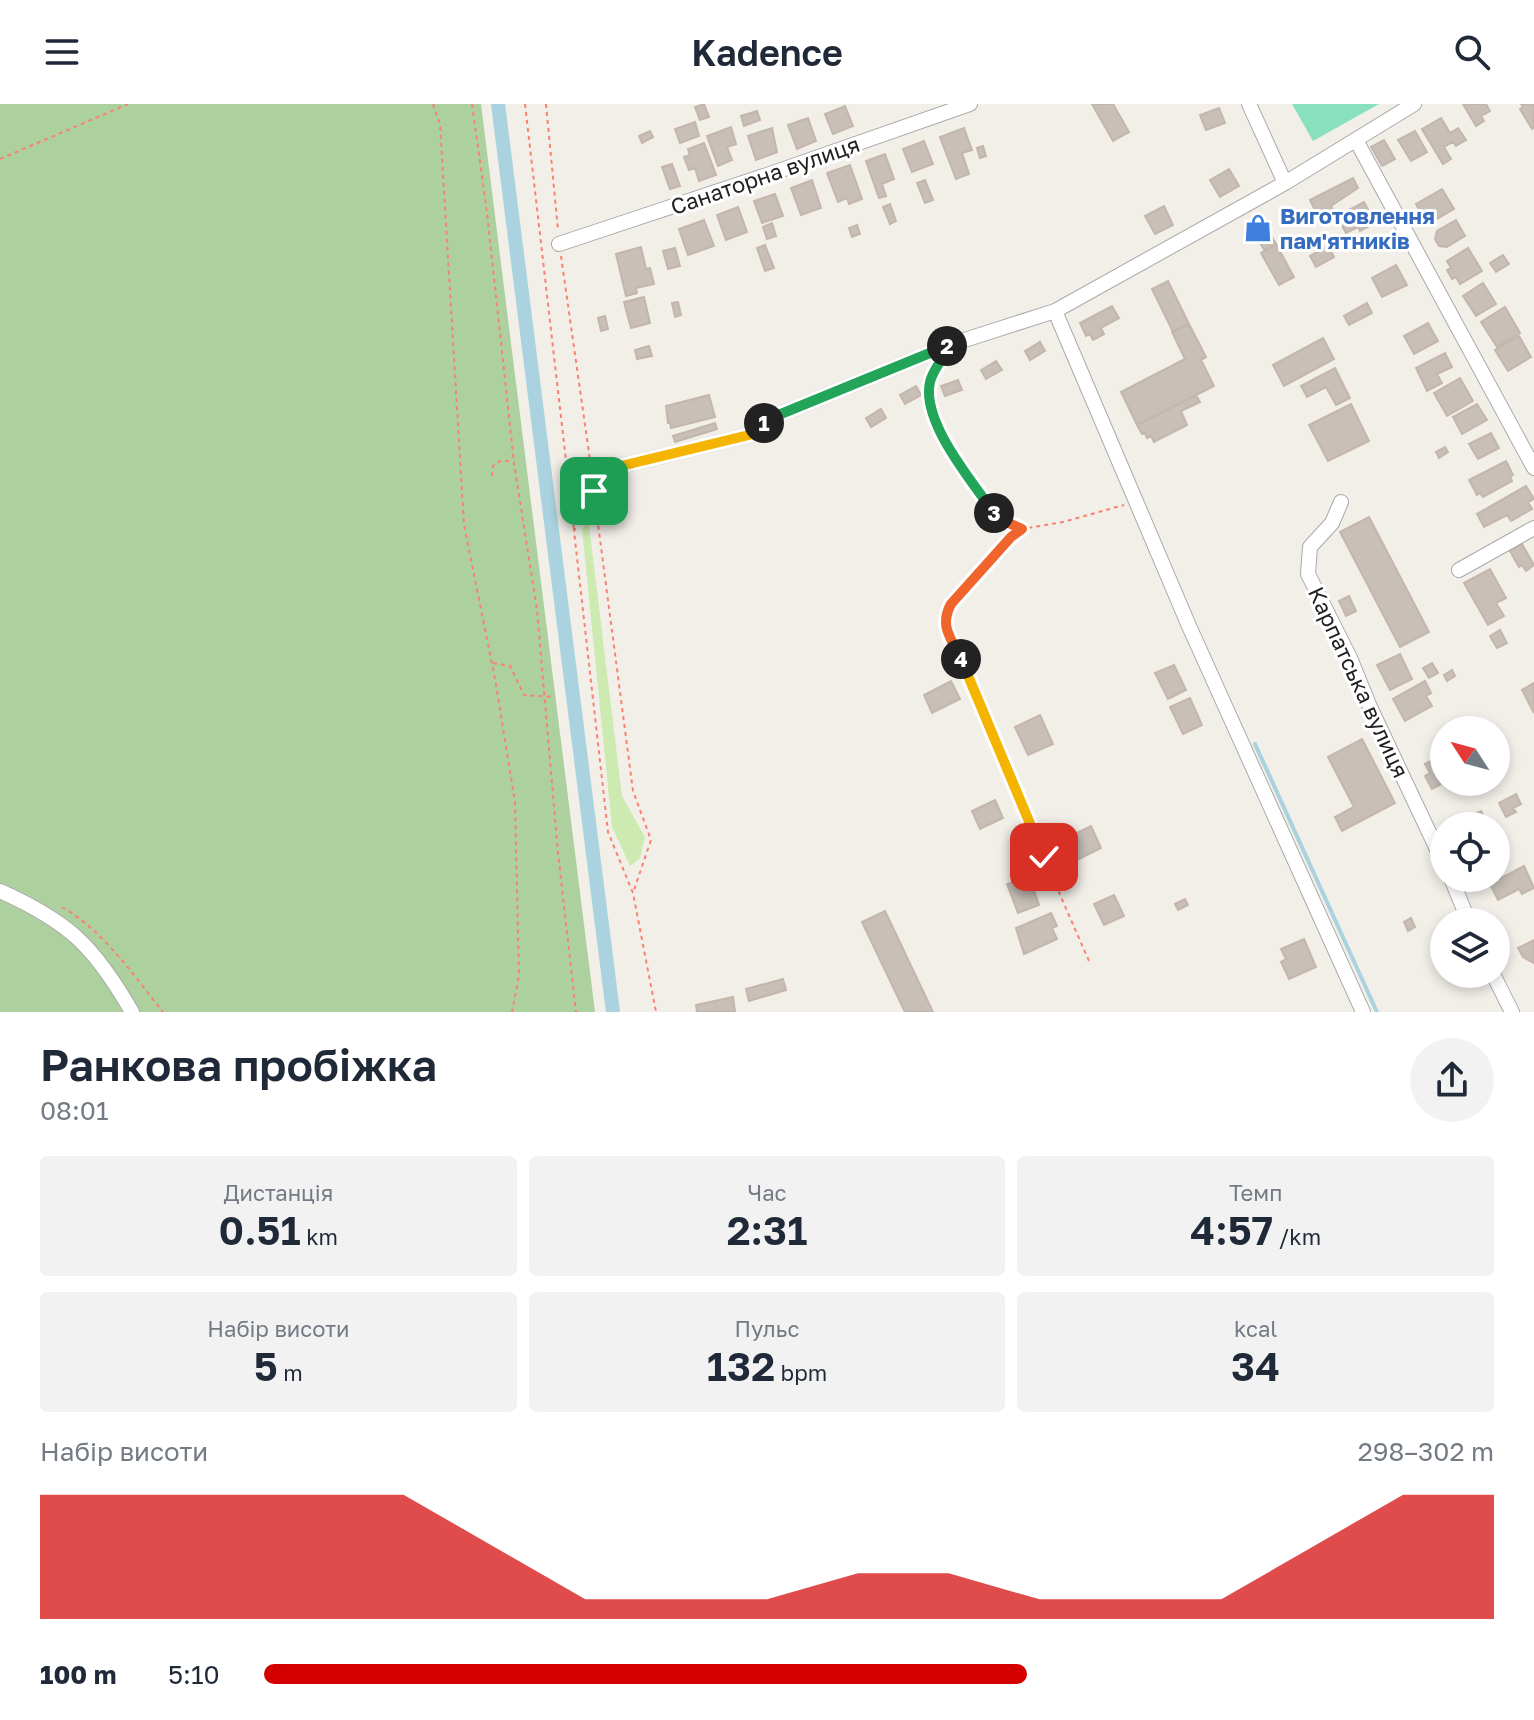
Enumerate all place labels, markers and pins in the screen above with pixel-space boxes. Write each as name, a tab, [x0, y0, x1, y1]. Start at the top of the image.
place label: Виготовлення пам'ятників	[1280, 202, 1435, 254]
shop icon: Виготовлення пам'ятників	[1243, 213, 1273, 243]
pin: 2	[927, 326, 967, 366]
pin: 1	[744, 403, 784, 443]
pin	[560, 457, 628, 525]
pin: 3	[974, 493, 1014, 533]
pin: 4	[941, 639, 981, 679]
pin	[1010, 823, 1078, 891]

